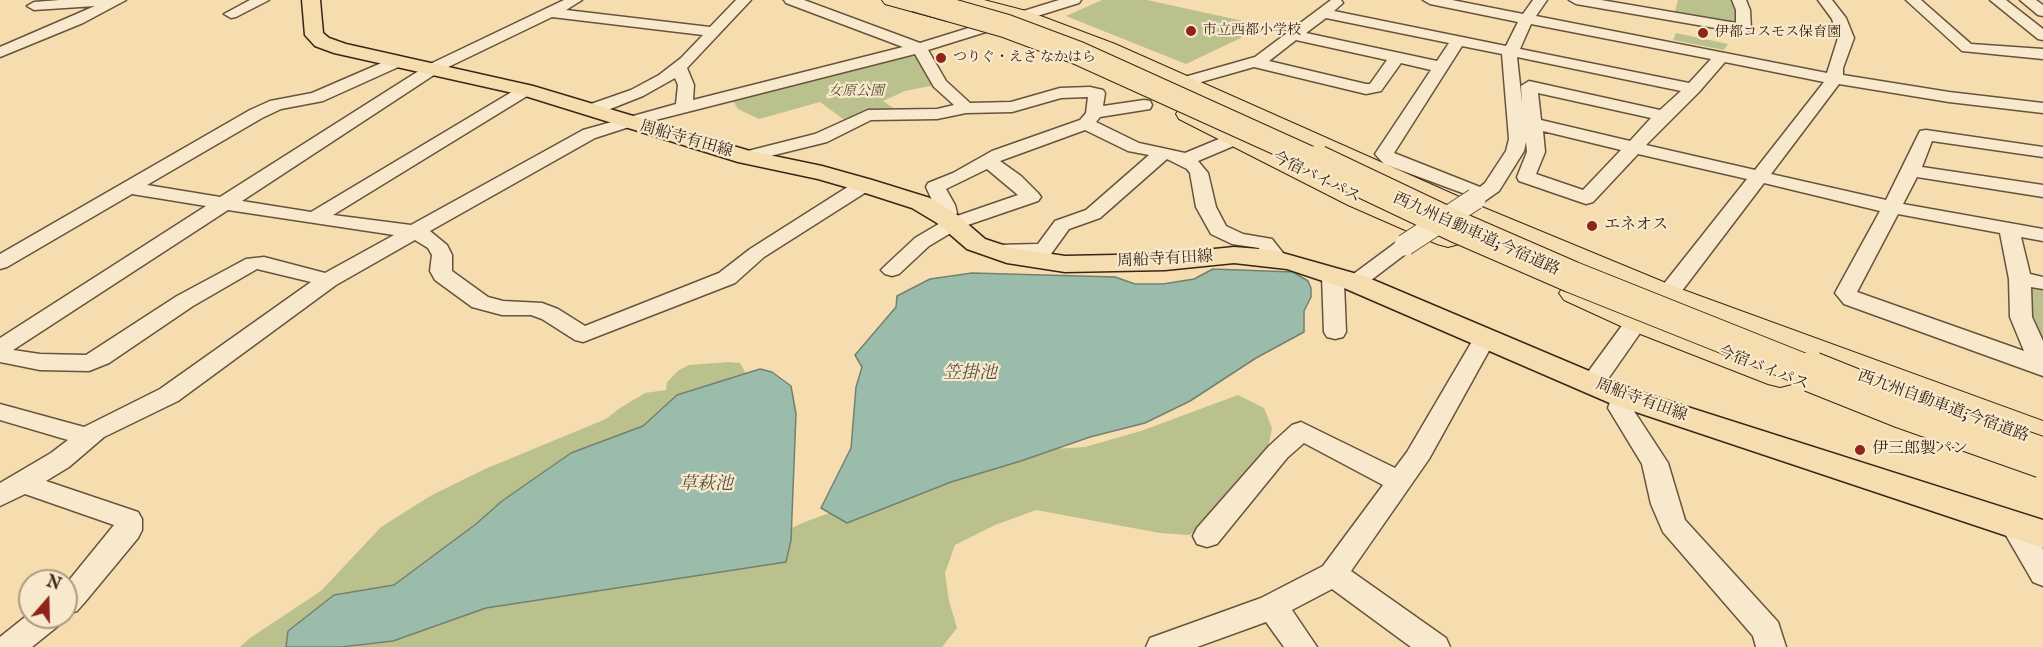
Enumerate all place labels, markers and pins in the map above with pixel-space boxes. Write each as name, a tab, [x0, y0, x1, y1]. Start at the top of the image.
place label: 市立西都小学校	[1203, 23, 1301, 39]
marker: 市立西都小学校	[1184, 24, 1198, 38]
place label: 伊都コスモス保育園	[1715, 25, 1841, 41]
marker: 伊都コスモス保育園	[1696, 26, 1710, 40]
place label: つりぐ・えさ なかはら	[953, 50, 1096, 66]
marker: つりぐ・えさ なかはら	[934, 51, 948, 65]
place label: エネオス	[1604, 216, 1668, 236]
marker: エネオス	[1585, 219, 1599, 233]
place label: 伊三郎製パン	[1872, 440, 1968, 460]
marker: 伊三郎製パン	[1853, 443, 1867, 457]

